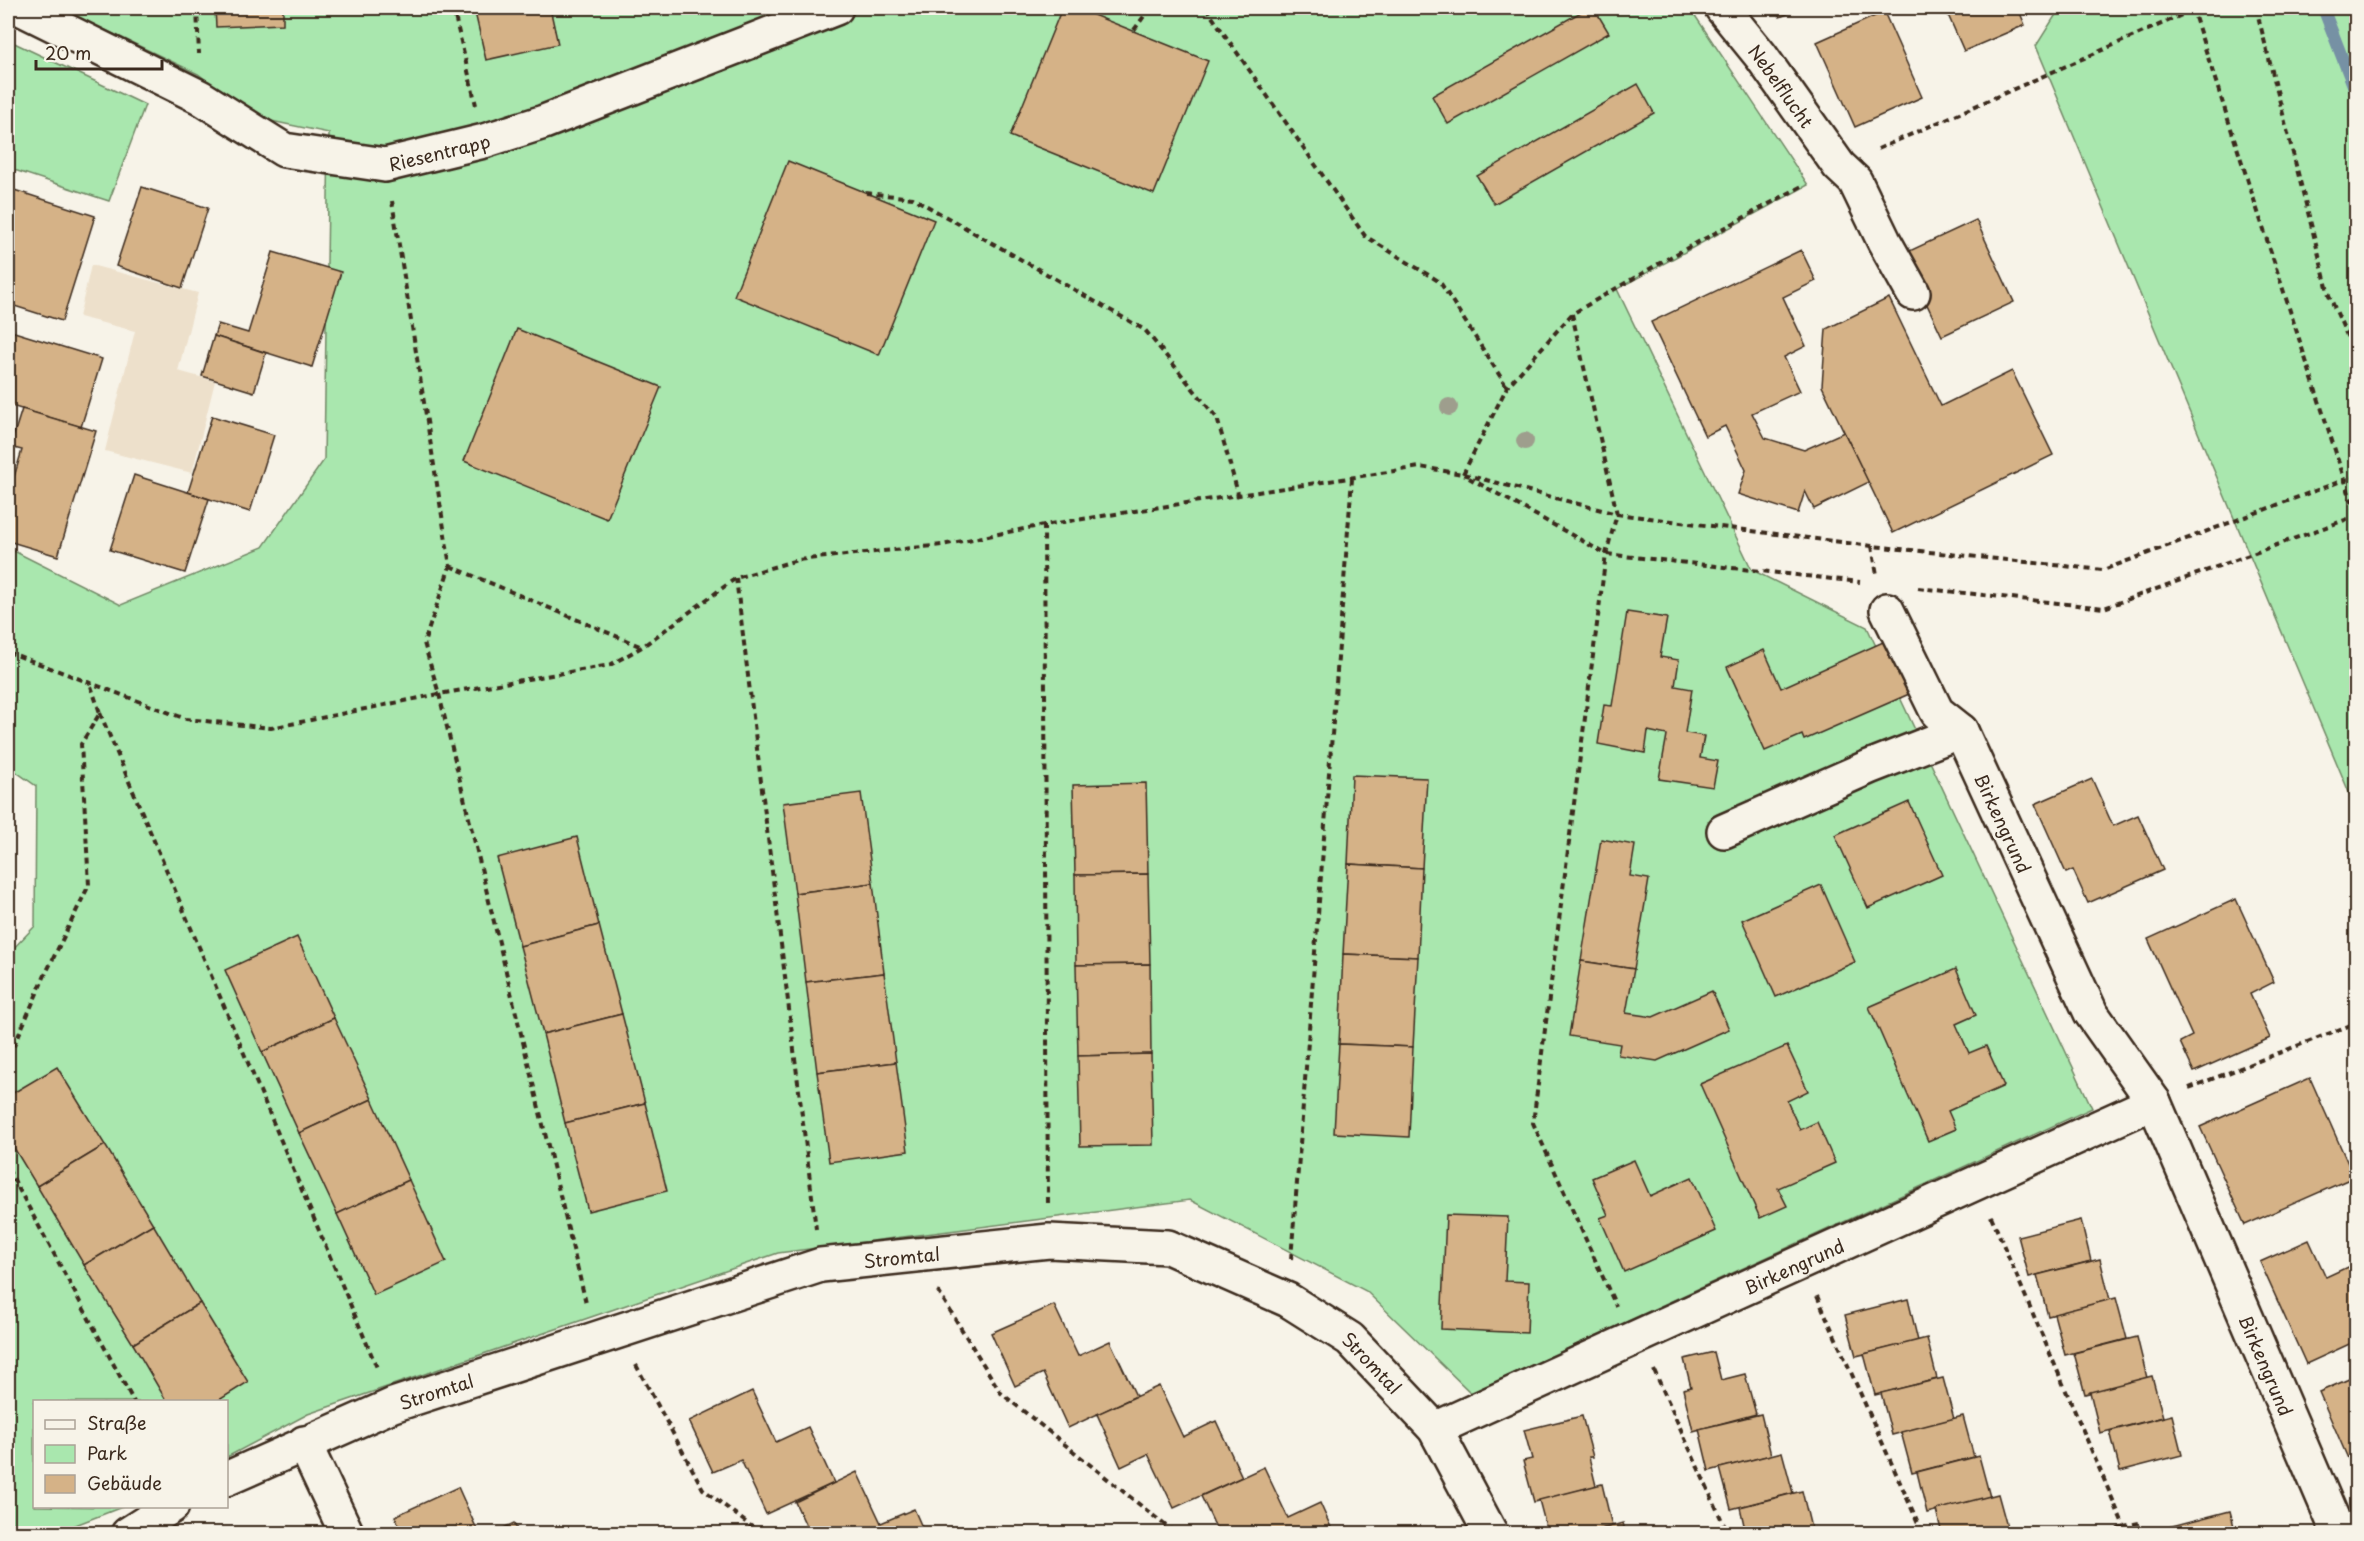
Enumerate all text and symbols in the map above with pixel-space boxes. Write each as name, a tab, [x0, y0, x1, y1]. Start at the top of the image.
scale bar	[36, 33, 162, 71]
street label: Nebelflucht	[1743, 38, 1821, 133]
text: 20 m	[45, 39, 91, 66]
street label: Riesentrapp	[386, 126, 494, 177]
street label: Birkengrund	[1968, 769, 2038, 877]
street label: Birkengrund	[1739, 1231, 1848, 1300]
street label: Stromtal	[862, 1239, 941, 1274]
street label: Birkengrund	[2233, 1310, 2300, 1420]
street label: Stromtal	[1337, 1324, 1408, 1400]
street label: Stromtal	[395, 1366, 477, 1416]
legend	[33, 1400, 228, 1508]
text: Straße	[87, 1409, 147, 1436]
text: Park	[87, 1439, 127, 1466]
text: Gebäude	[87, 1469, 162, 1496]

